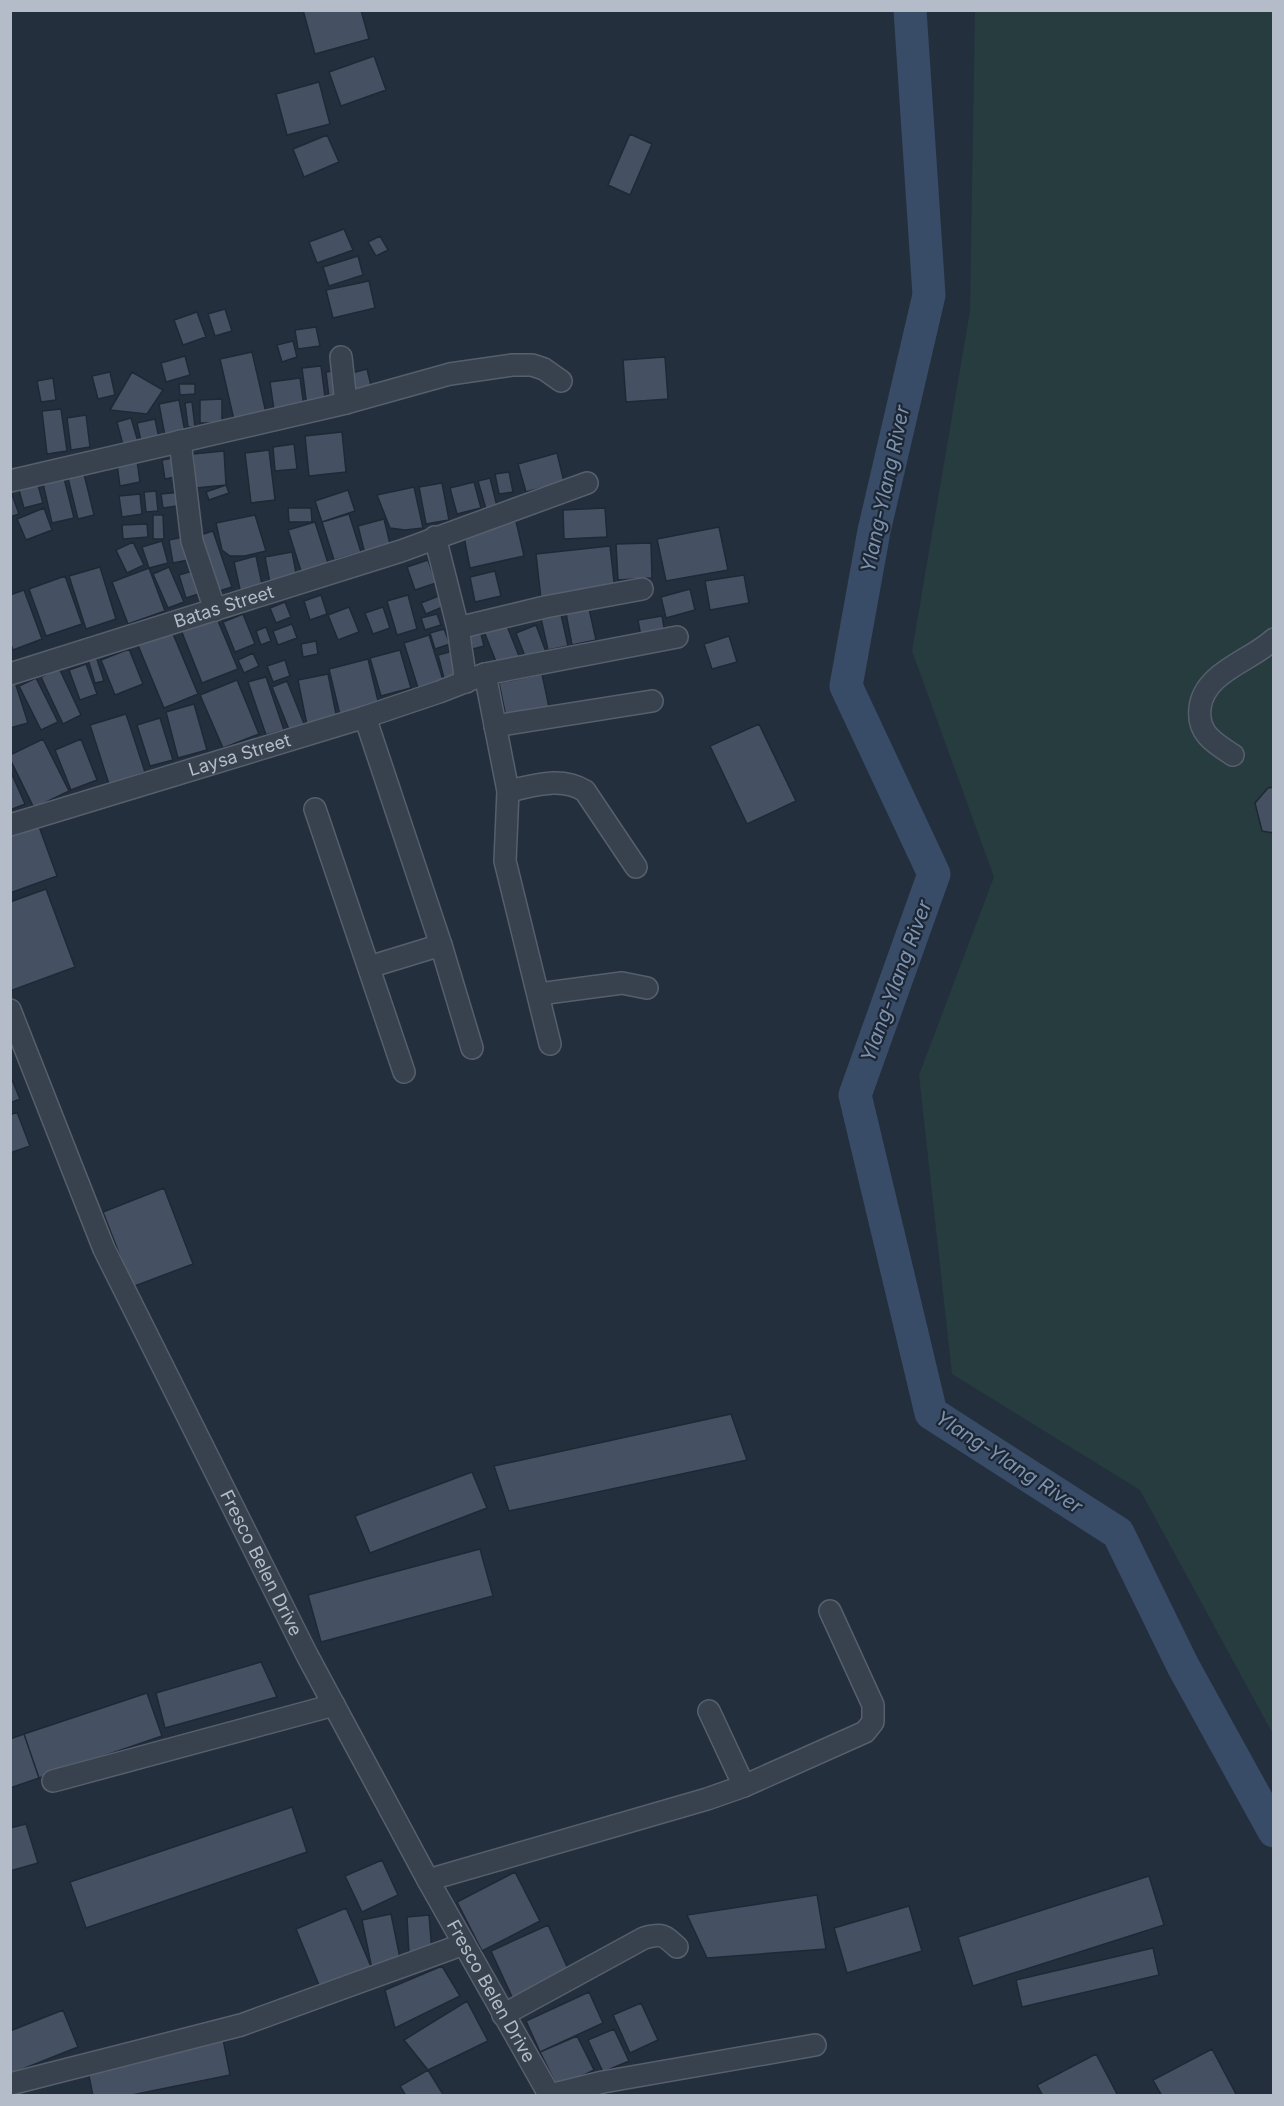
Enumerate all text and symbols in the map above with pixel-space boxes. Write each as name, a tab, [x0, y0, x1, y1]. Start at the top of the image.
water label: Ylang-Ylang River	[856, 403, 915, 575]
street label: Batas Street	[171, 581, 276, 632]
street label: Laysa Street	[186, 729, 293, 780]
water label: Ylang-Ylang River	[856, 896, 937, 1065]
water label: Ylang-Ylang River	[931, 1406, 1087, 1519]
street label: Fresco Belen Drive	[216, 1486, 307, 1639]
street label: Fresco Belen Drive	[443, 1916, 540, 2066]

